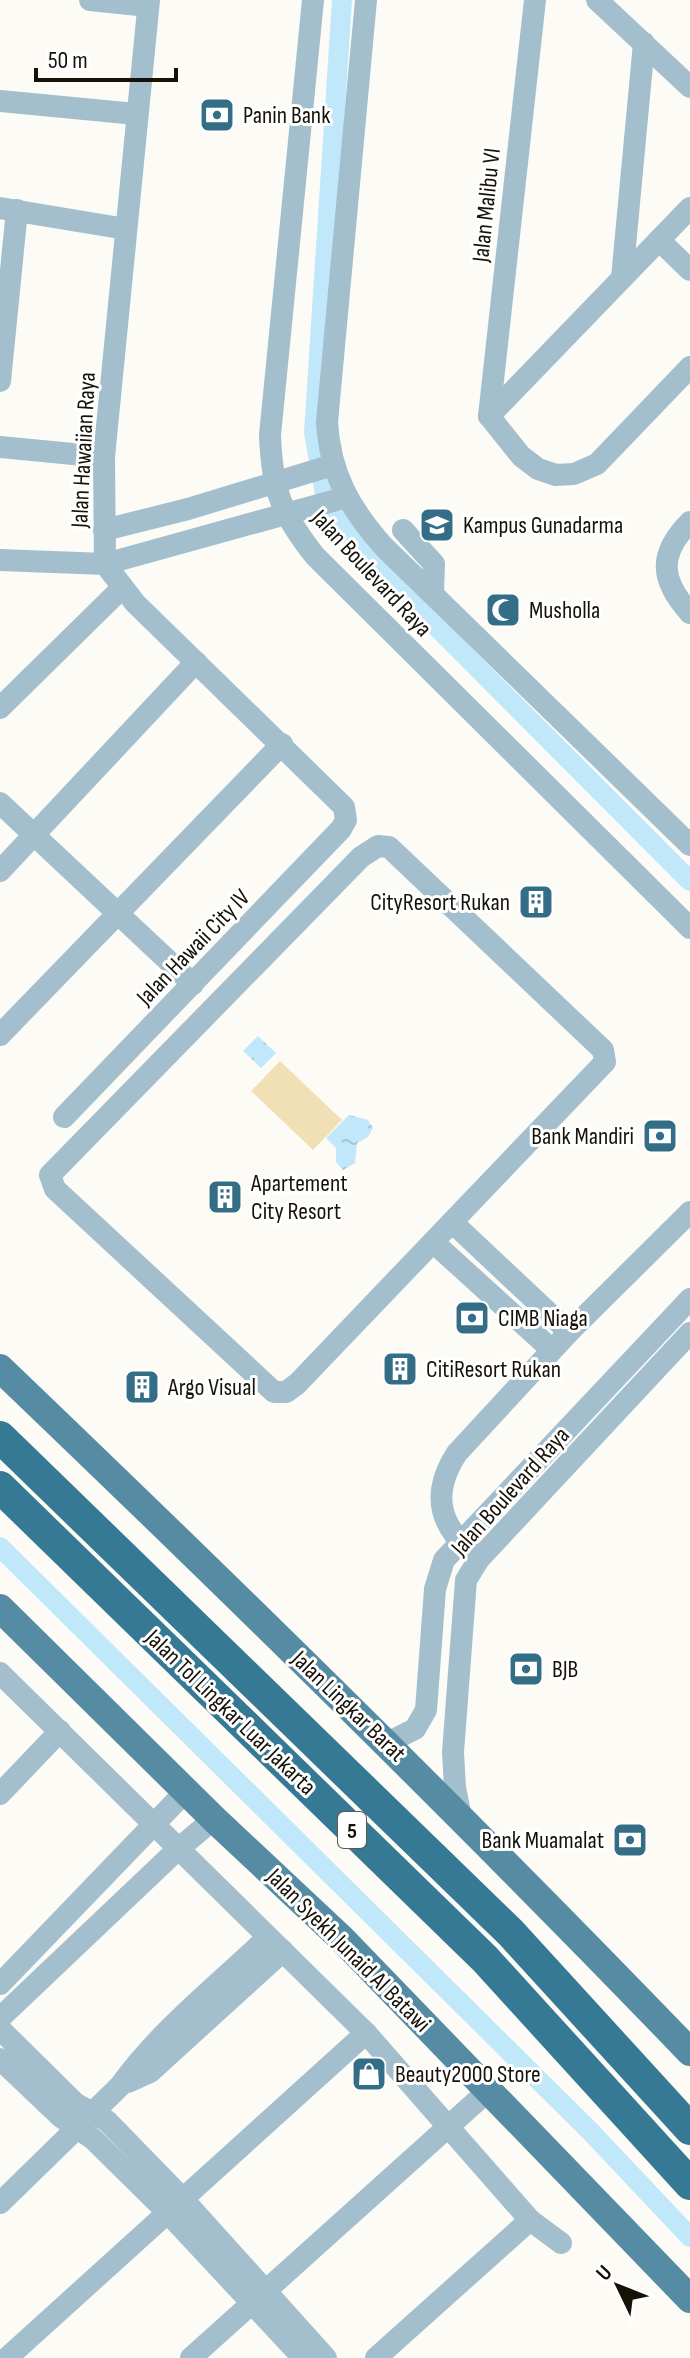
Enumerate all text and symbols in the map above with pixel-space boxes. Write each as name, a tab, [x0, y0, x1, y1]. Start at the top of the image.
scale bar	[36, 32, 176, 82]
text: 50 m	[48, 46, 88, 75]
bank icon: Panin Bank	[198, 96, 236, 134]
place label: Panin Bank	[243, 101, 330, 130]
street label: Jalan Malibu VI	[466, 147, 507, 264]
street label: Jalan Hawaiian Raya	[65, 371, 102, 530]
street label: Jalan Boulevard Raya	[305, 503, 438, 643]
school or university icon: Kampus Gunadarma	[418, 506, 456, 544]
place label: Kampus Gunadarma	[463, 511, 623, 540]
mosque icon: Musholla	[484, 591, 522, 629]
place label: Musholla	[529, 596, 600, 625]
street label: Jalan Hawaii City IV	[130, 883, 256, 1012]
building icon: CityResort Rukan	[517, 883, 555, 921]
place label: CityResort Rukan	[370, 888, 510, 917]
bank icon: Bank Mandiri	[641, 1117, 679, 1155]
place label: Bank Mandiri	[531, 1122, 634, 1151]
place label: Apartement City Resort	[250, 1169, 348, 1226]
building icon: Apartement City Resort	[206, 1178, 244, 1216]
bank icon: CIMB Niaga	[453, 1299, 491, 1337]
place label: CIMB Niaga	[498, 1304, 588, 1333]
building icon: CitiResort Rukan	[381, 1350, 419, 1388]
place label: CitiResort Rukan	[426, 1355, 561, 1384]
building icon: Argo Visual	[123, 1368, 161, 1406]
place label: Argo Visual	[167, 1373, 256, 1402]
street label: Jalan Boulevard Raya	[444, 1421, 576, 1562]
street label: Jalan Tol Lingkar Luar Jakarta	[139, 1623, 322, 1801]
street label: Jalan Lingkar Barat	[285, 1644, 412, 1768]
bank icon: BJB	[507, 1650, 545, 1688]
place label: BJB	[552, 1655, 578, 1684]
road number: 5	[338, 1812, 366, 1848]
bank icon: Bank Muamalat	[611, 1821, 649, 1859]
place label: Bank Muamalat	[482, 1826, 604, 1855]
street label: Jalan Syekh Junaid Al Batawi	[260, 1862, 437, 2038]
shop icon: Beauty2000 Store	[350, 2055, 388, 2093]
place label: Beauty2000 Store	[395, 2060, 541, 2089]
north arrow	[578, 2246, 658, 2326]
text: U	[591, 2260, 618, 2287]

